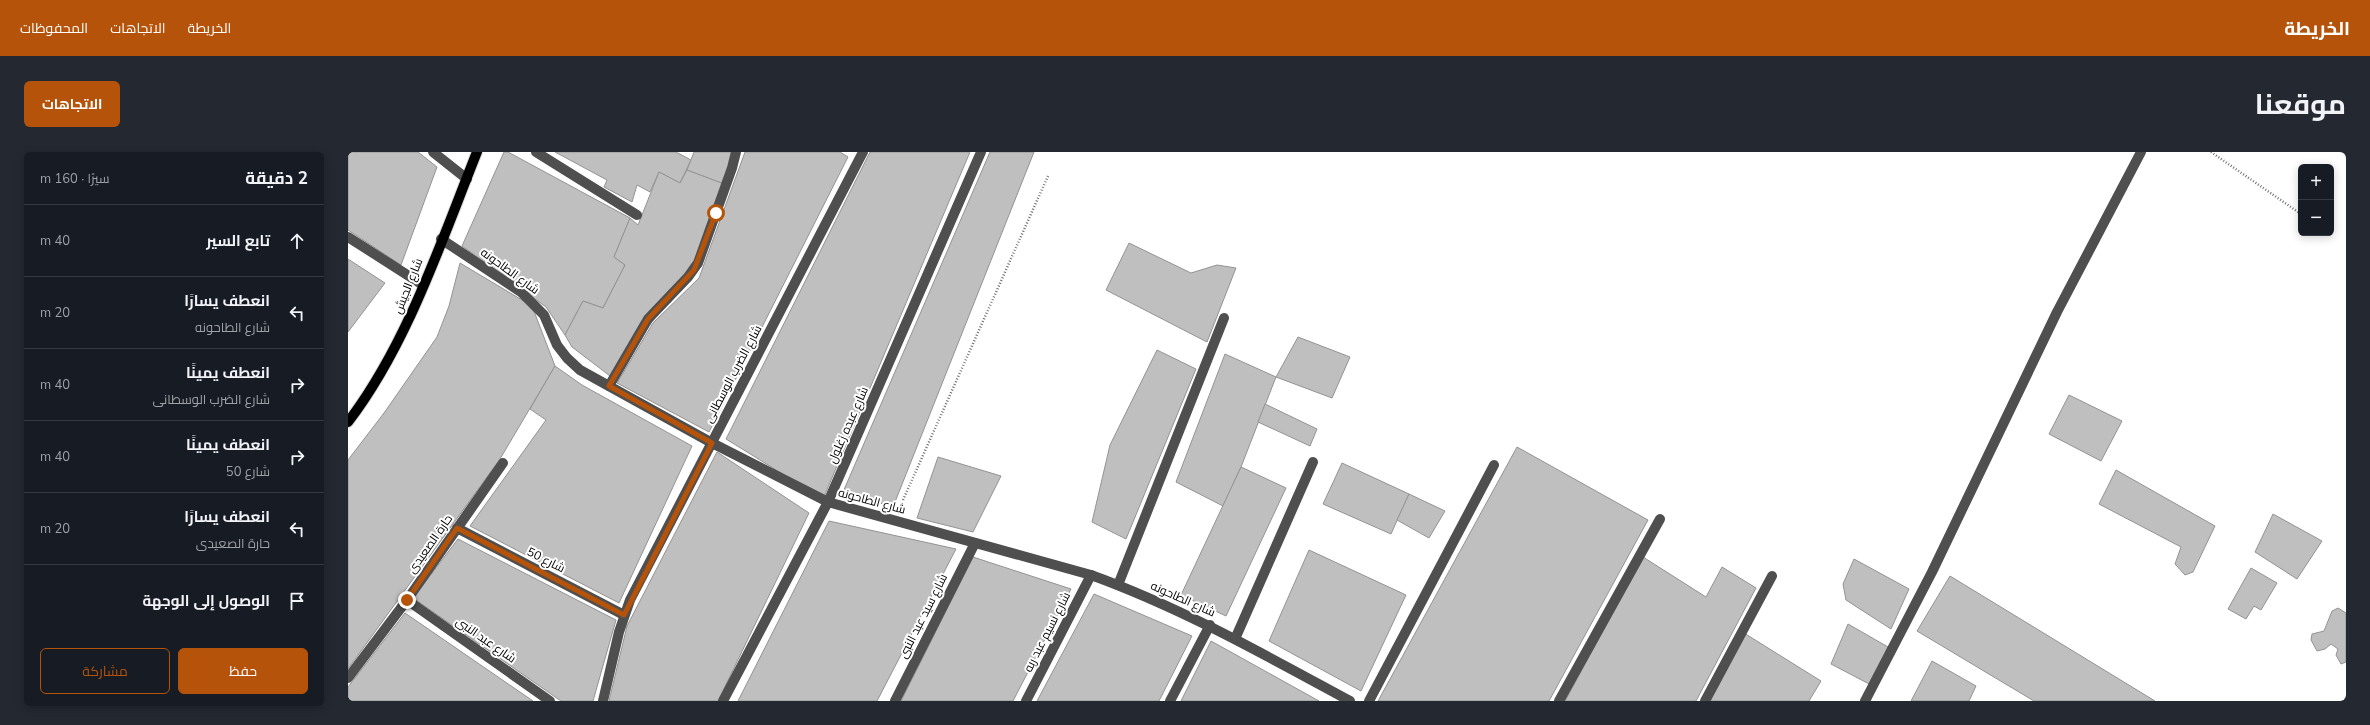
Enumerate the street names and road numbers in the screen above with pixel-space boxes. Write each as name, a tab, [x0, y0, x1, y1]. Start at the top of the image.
street label: شارع الطاحونه	[477, 244, 543, 298]
street label: شارع الجيش	[390, 256, 426, 316]
street label: شارع الضرب الوسطانى	[700, 322, 766, 426]
street label: شارع عبده زغلول	[824, 384, 872, 466]
street label: شارع الطاحونه	[837, 484, 908, 518]
street label: حارة الصعيدى	[404, 511, 456, 577]
street label: شارع 50	[524, 544, 568, 576]
street label: شارع سيد عبد النبى	[895, 571, 951, 661]
street label: شارع الطاحونه	[1148, 578, 1218, 620]
street label: شارع نسيم عبد ربه	[1020, 589, 1074, 675]
street label: شارع عبد النبى	[453, 613, 519, 667]

